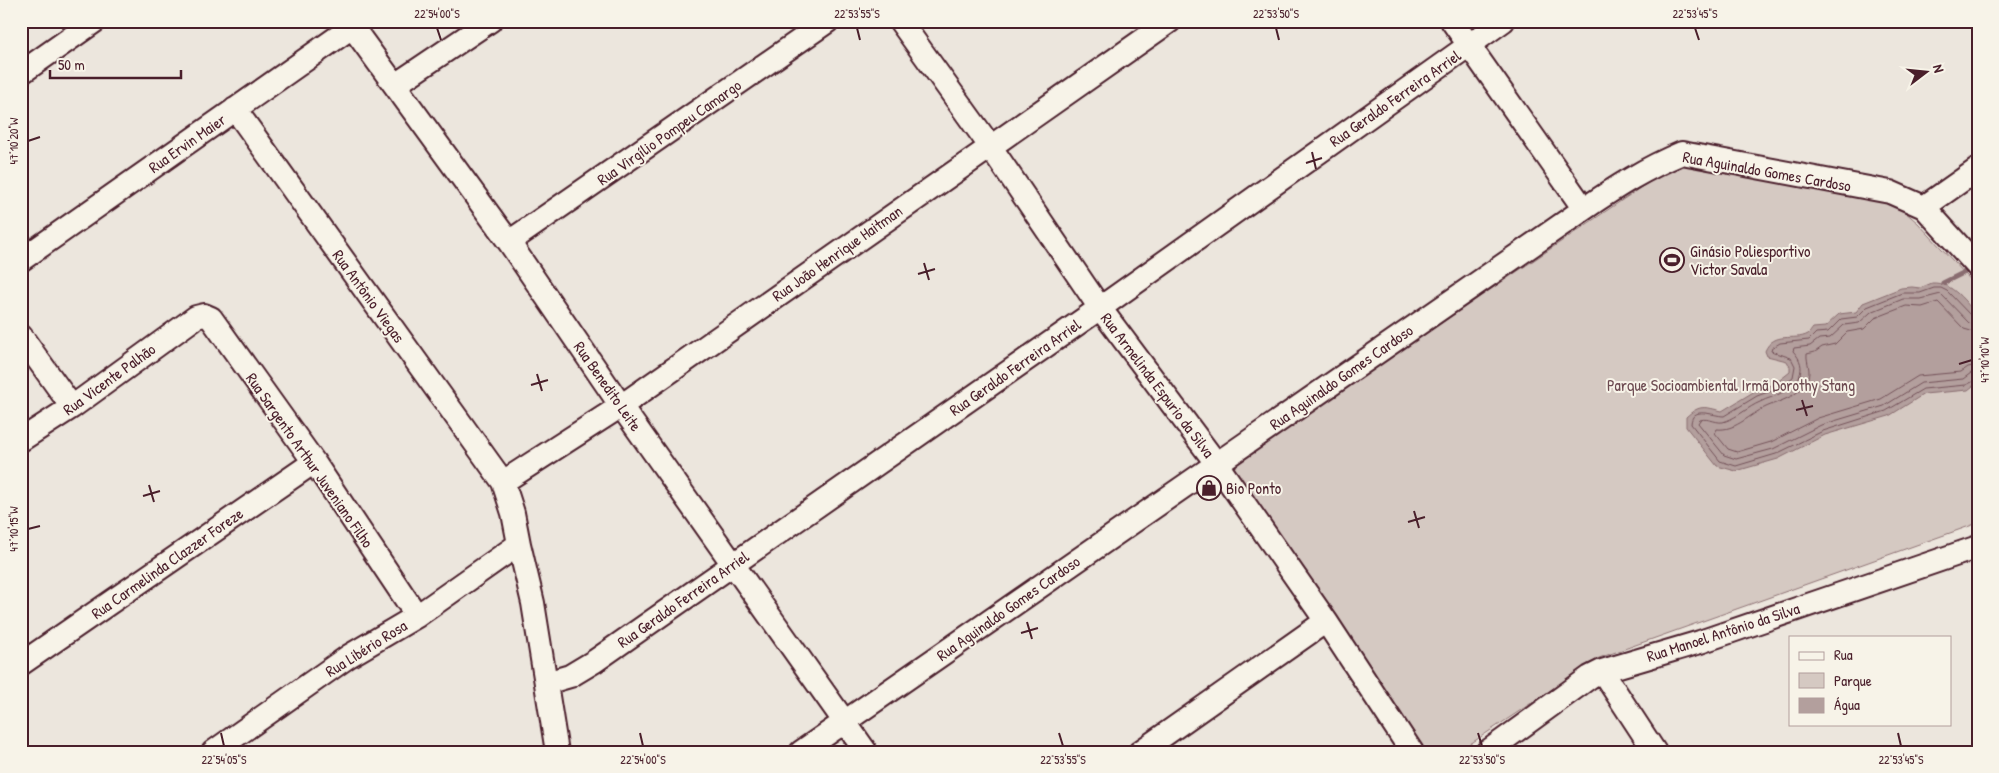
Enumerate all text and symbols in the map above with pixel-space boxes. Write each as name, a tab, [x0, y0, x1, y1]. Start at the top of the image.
text: 22°54'00"S	[414, 5, 460, 22]
text: 22°53'55"S	[834, 5, 880, 22]
text: 22°53'50"S	[1253, 5, 1300, 22]
text: 22°53'45"S	[1672, 5, 1718, 22]
street label: Rua Geraldo Ferreira Arriel	[1325, 44, 1466, 152]
scale bar	[50, 48, 181, 80]
north arrow	[1902, 48, 1952, 98]
text: 50 m	[58, 54, 85, 75]
text: N	[1929, 62, 1949, 75]
street label: Rua Virgílio Pompeu Camargo	[593, 74, 746, 190]
street label: Rua Ervin Maier	[144, 108, 230, 178]
text: 47°10'20"W	[5, 117, 22, 164]
street label: Rua Aguinaldo Gomes Cardoso	[1681, 145, 1853, 197]
street label: Rua João Henrique Haitman	[767, 200, 907, 306]
place label: Ginásio Poliesportivo Victor Savala	[1690, 240, 1811, 280]
street label: Rua Antônio Viegas	[328, 245, 410, 347]
sports icon: Ginásio Poliesportivo Victor Savala	[1659, 247, 1685, 273]
street label: Rua Armelinda Espurio da Silva	[1096, 308, 1220, 462]
street label: Rua Geraldo Ferreira Arriel	[945, 313, 1086, 421]
street label: Rua Aguinaldo Gomes Cardoso	[1265, 319, 1418, 435]
street label: Rua Benedito Leite	[569, 337, 647, 436]
text: 47°10'10"W	[1976, 337, 1993, 383]
street label: Rua Vicente Palhão	[58, 338, 160, 420]
street label: Rua Sargento Arthur Juveniano Filho	[241, 368, 379, 552]
park label: Parque Socioambiental Irmã Dorothy Stang	[1607, 374, 1855, 396]
shop icon: Bio Ponto	[1196, 475, 1222, 501]
place label: Bio Ponto	[1226, 477, 1282, 499]
street label: Rua Carmelinda Clazzer Foreze	[87, 502, 248, 624]
text: 47°10'15"W	[5, 506, 22, 552]
street label: Rua Geraldo Ferreira Arriel	[613, 545, 754, 653]
street label: Rua Aguinaldo Gomes Cardoso	[932, 550, 1085, 666]
street label: Rua Manoel Antônio da Silva	[1644, 597, 1802, 667]
street label: Rua Libério Rosa	[321, 614, 411, 682]
legend	[1789, 636, 1952, 726]
text: Rua	[1834, 644, 1853, 665]
text: Parque	[1834, 670, 1872, 691]
text: Água	[1834, 694, 1860, 715]
text: 22°54'05"S	[201, 751, 247, 768]
text: 22°54'00"S	[620, 751, 666, 768]
text: 22°53'55"S	[1040, 751, 1086, 768]
text: 22°53'50"S	[1459, 751, 1506, 768]
text: 22°53'45"S	[1878, 751, 1924, 768]

